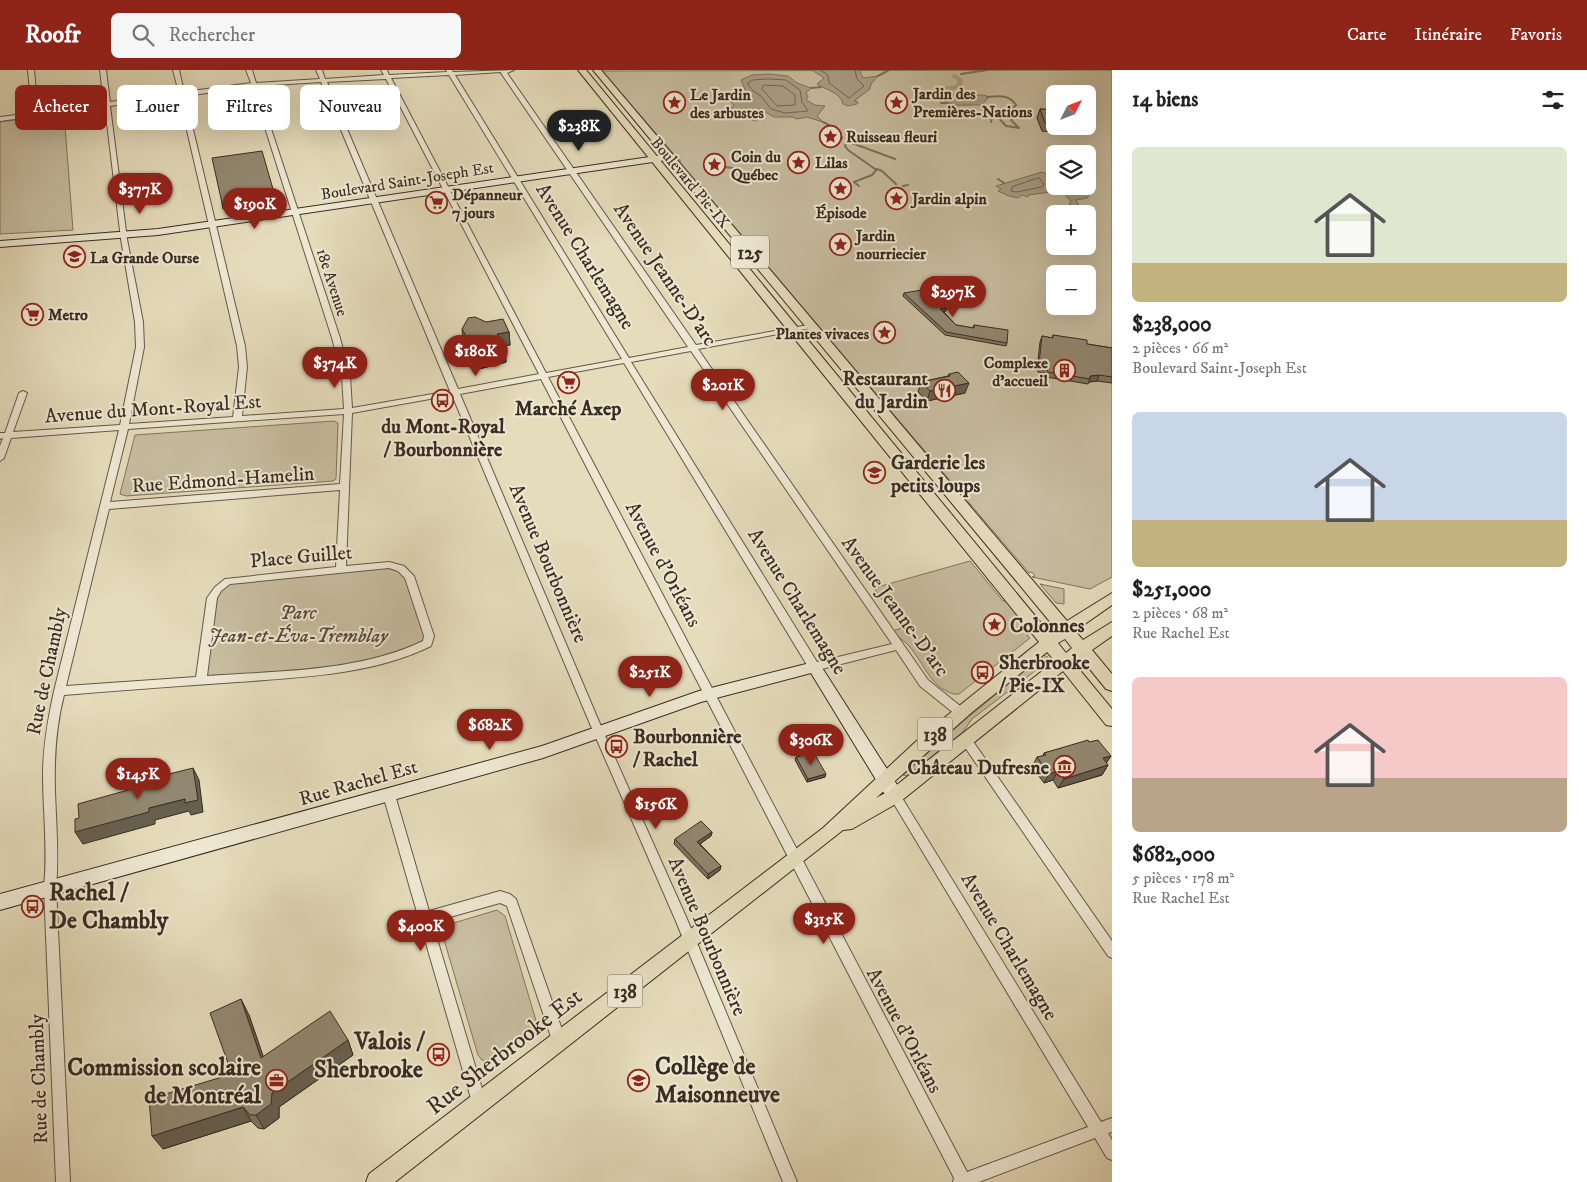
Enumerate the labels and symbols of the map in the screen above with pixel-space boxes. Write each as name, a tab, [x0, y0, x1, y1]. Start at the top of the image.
place label: Jardin des Premières-Nations	[911, 84, 1033, 122]
place label: Le Jardin des arbustes	[690, 85, 764, 123]
north arrow	[1046, 85, 1096, 135]
place icon: Jardin des Premières-Nations	[885, 90, 909, 114]
place icon: Le Jardin des arbustes	[662, 91, 686, 115]
pin: $238K	[544, 109, 614, 152]
place icon: Ruisseau fleuri	[818, 124, 842, 148]
place label: Ruisseau fleuri	[846, 127, 937, 147]
street label: Boulevard Pie-IX	[646, 133, 734, 233]
place label: Coin du Québec	[731, 147, 781, 185]
place icon: Lilas	[787, 150, 811, 174]
place icon: Coin du Québec	[703, 153, 727, 177]
place label: Lilas	[815, 153, 848, 173]
street label: Boulevard Saint-Joseph Est	[319, 157, 495, 205]
pin: $377K	[105, 172, 175, 215]
place icon: Épisode	[829, 176, 853, 200]
street label: Avenue Charlemagne	[530, 179, 640, 335]
place label: Dépanneur 7 jours	[452, 185, 523, 223]
place icon: Jardin alpin	[884, 186, 908, 210]
pin: $190K	[220, 188, 290, 230]
place label: Jardin alpin	[910, 189, 987, 209]
supermarket icon: Dépanneur 7 jours	[424, 191, 448, 215]
street label: Avenue Jeanne-D'arc	[607, 198, 722, 352]
place label: Épisode	[815, 203, 867, 223]
place label: Jardin nourriecier	[854, 226, 927, 264]
place icon: Jardin nourriecier	[828, 232, 852, 256]
road number: 125	[731, 236, 769, 268]
school or university icon: La Grande Ourse	[62, 245, 86, 269]
street label: 18e Avenue	[312, 246, 353, 319]
place label: La Grande Ourse	[90, 248, 199, 268]
pin: $297K	[918, 276, 988, 318]
supermarket icon: Metro	[20, 302, 44, 326]
place label: Metro	[48, 305, 88, 325]
place icon: Plantes vivaces	[873, 321, 897, 345]
place label: Plantes vivaces	[776, 324, 870, 344]
pin: $180K	[441, 334, 511, 377]
pin: $374K	[300, 346, 370, 389]
place label: Complexe d'accueil	[984, 353, 1049, 391]
building icon: Complexe d'accueil	[1052, 359, 1076, 383]
place label: Restaurant du Jardin	[843, 367, 929, 415]
pin: $201K	[688, 368, 758, 411]
supermarket icon: Marché Axep	[556, 370, 580, 394]
restaurant icon: Restaurant du Jardin	[932, 378, 956, 402]
bus stop icon: du Mont-Royal / Bourbonnière	[431, 388, 455, 412]
street label: Avenue du Mont-Royal Est	[44, 389, 262, 430]
place label: Marché Axep	[515, 397, 621, 422]
place label: du Mont-Royal / Bourbonnière	[381, 415, 506, 463]
place label: Garderie les petits loups	[890, 451, 986, 499]
school or university icon: Garderie les petits loups	[863, 461, 887, 485]
street label: Rue Edmond-Hamelin	[131, 462, 316, 499]
street label: Avenue Bourbonnière	[503, 480, 592, 647]
street label: Avenue d'Orléans	[619, 498, 706, 632]
street label: Avenue Charlemagne	[742, 524, 852, 680]
street label: Avenue Jeanne-D'arc	[835, 532, 954, 682]
street label: Place Guillet	[249, 541, 353, 574]
park label: Parc Jean-et-Éva-Tremblay	[208, 601, 389, 649]
street label: Rue de Chambly	[22, 605, 73, 737]
place icon: Colonnes	[982, 613, 1006, 637]
place label: Colonnes	[1010, 614, 1085, 639]
place label: Sherbrooke / Pie-IX	[998, 651, 1090, 699]
pin: $251K	[615, 656, 685, 698]
bus stop icon: Sherbrooke / Pie-IX	[971, 661, 995, 685]
pin: $682K	[455, 708, 525, 751]
road number: 138	[918, 718, 952, 751]
pin: $306K	[776, 724, 846, 766]
place label: Bourbonnière / Rachel	[632, 725, 742, 773]
bus stop icon: Bourbonnière / Rachel	[605, 735, 629, 759]
street label: Rue Rachel Est	[296, 755, 421, 812]
museum icon: Château Dufresne	[1053, 755, 1077, 779]
place label: Château Dufresne	[908, 756, 1050, 781]
pin: $145K	[103, 758, 173, 800]
pin: $156K	[621, 788, 691, 830]
street label: Avenue Bourbonnière	[662, 853, 751, 1020]
street label: Avenue Charlemagne	[955, 868, 1063, 1025]
place label: Rachel / De Chambly	[49, 878, 169, 936]
bus stop icon: Rachel / De Chambly	[21, 894, 45, 918]
pin: $315K	[789, 902, 859, 945]
pin: $400K	[386, 910, 456, 952]
street label: Avenue d'Orléans	[860, 964, 947, 1098]
road number: 138	[608, 974, 642, 1008]
street label: Rue Sherbrooke Est	[421, 981, 589, 1122]
street label: Rue de Chambly	[25, 1013, 54, 1144]
place label: Valois / Sherbrooke	[314, 1027, 425, 1085]
bus stop icon: Valois / Sherbrooke	[427, 1043, 451, 1067]
place label: Collège de Maisonneuve	[655, 1052, 780, 1110]
place label: Commission scolaire de Montréal	[67, 1053, 262, 1111]
school or university icon: Collège de Maisonneuve	[627, 1068, 651, 1092]
office icon: Commission scolaire de Montréal	[265, 1069, 289, 1093]

